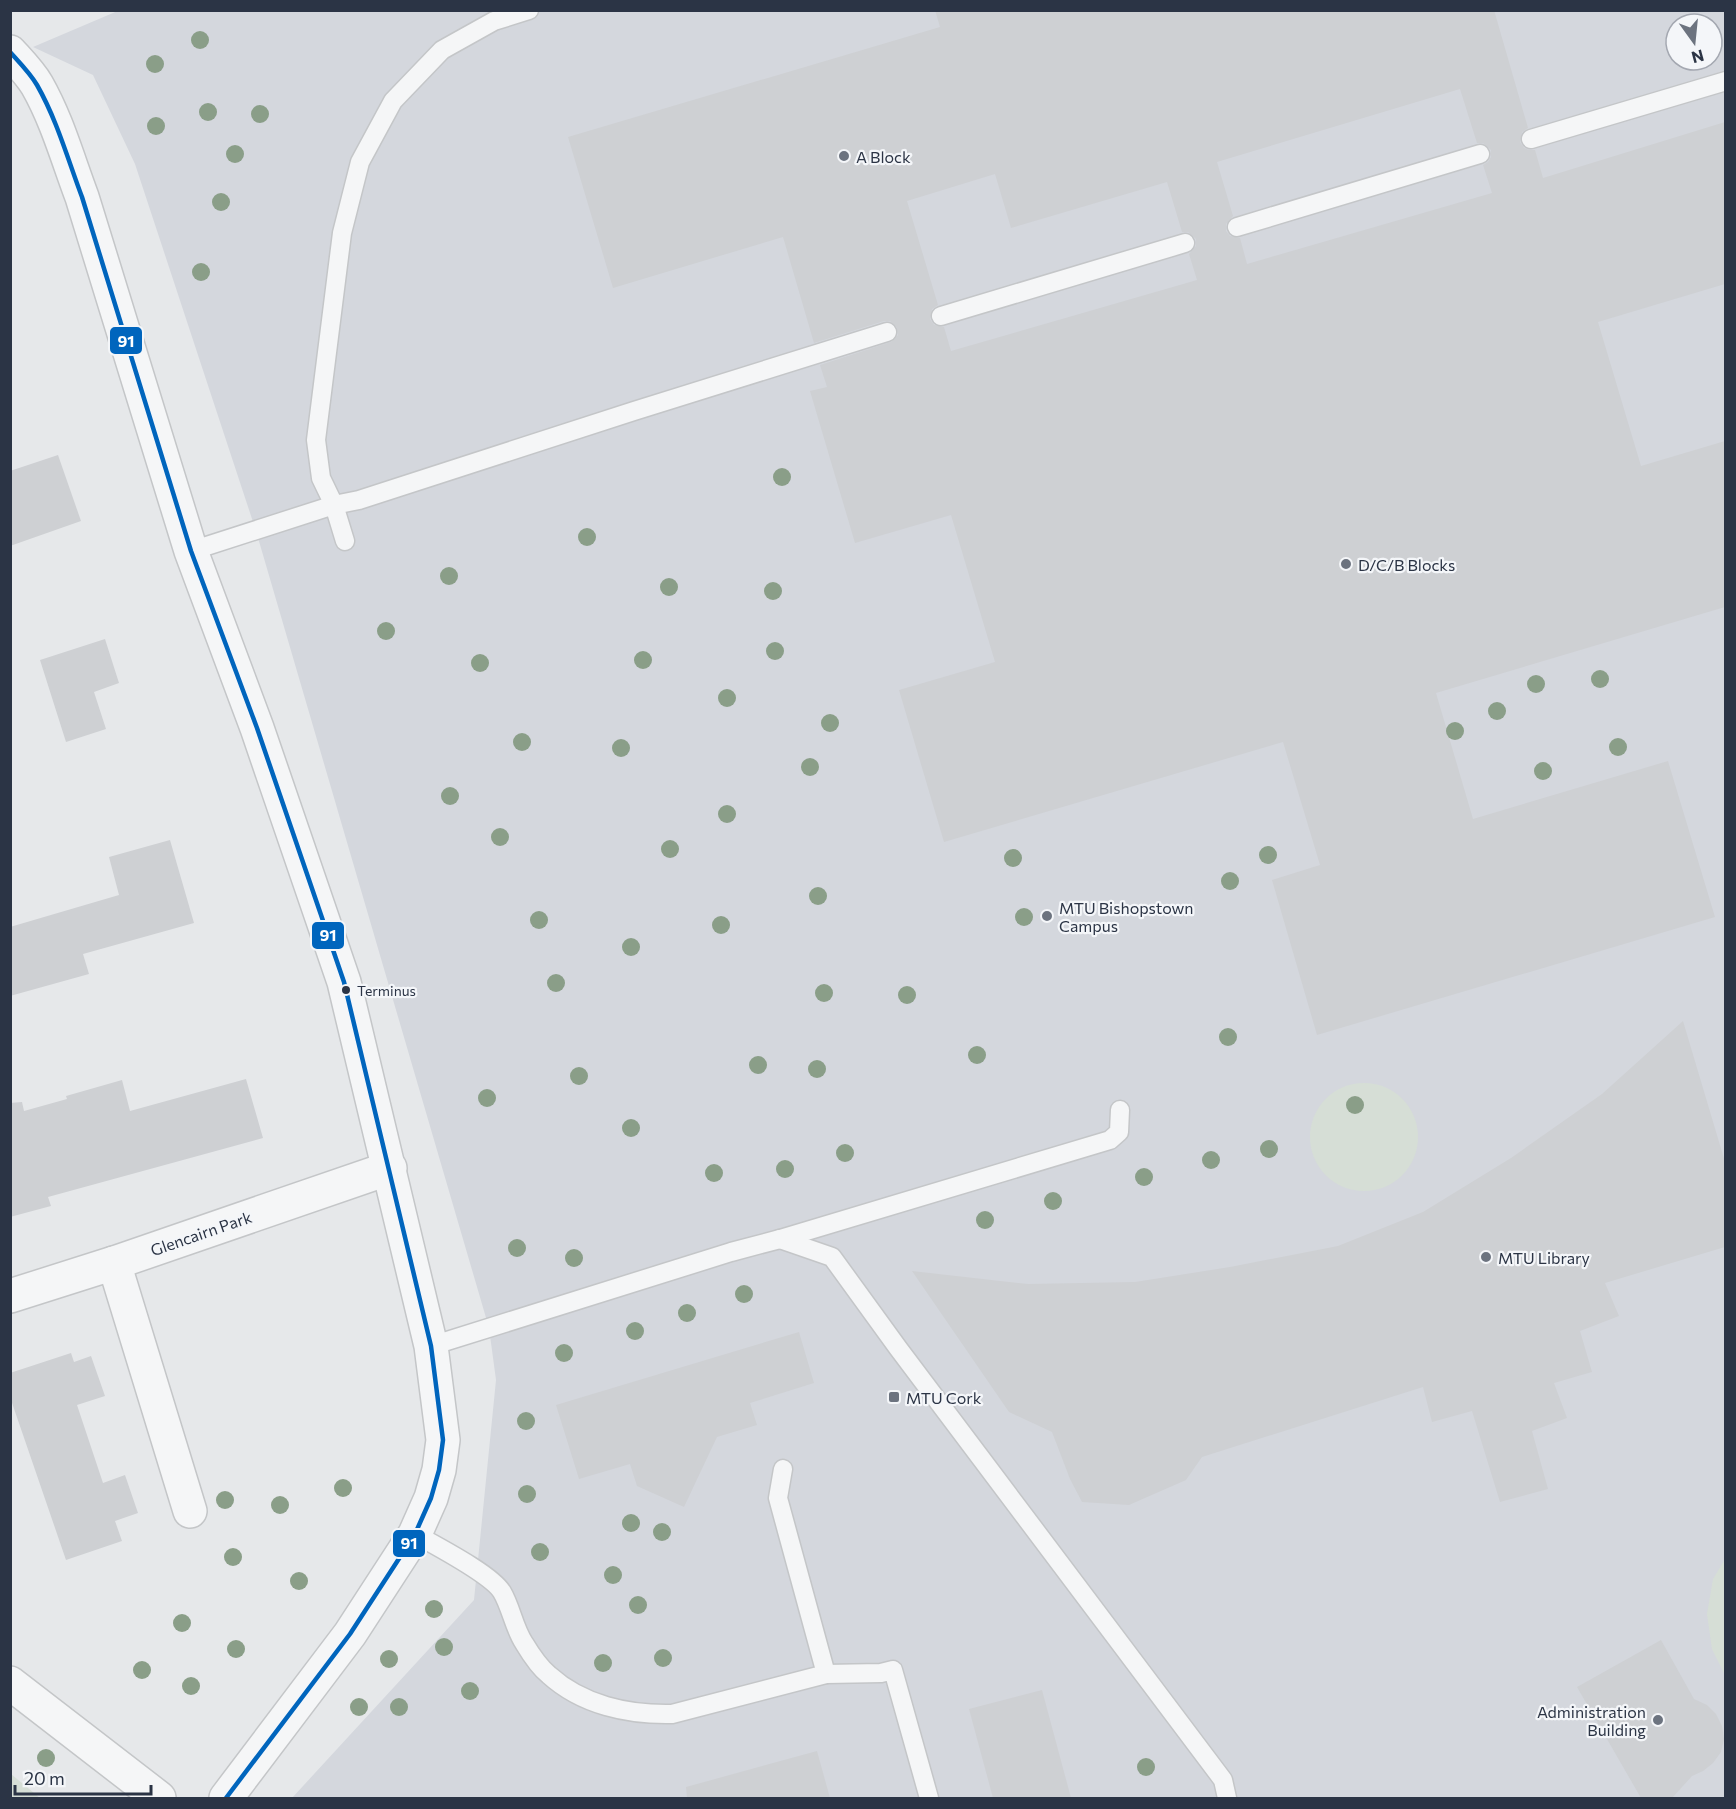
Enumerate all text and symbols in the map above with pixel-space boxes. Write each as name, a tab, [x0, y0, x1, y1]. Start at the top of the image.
north arrow	[1664, 12, 1724, 72]
text: N	[1690, 46, 1706, 68]
place label: A Block	[856, 147, 911, 166]
marker: A Block	[837, 149, 851, 163]
line badge: 91	[109, 326, 143, 355]
text: 91	[117, 331, 135, 350]
place label: D/C/B Blocks	[1358, 555, 1455, 574]
marker: D/C/B Blocks	[1339, 557, 1353, 571]
place label: MTU Bishopstown Campus	[1059, 898, 1193, 935]
marker: MTU Bishopstown Campus	[1040, 909, 1054, 923]
line badge: 91	[311, 921, 345, 950]
text: 91	[319, 925, 337, 944]
place label: Terminus	[357, 982, 416, 999]
marker: Terminus	[340, 984, 352, 996]
street label: Glencairn Park	[148, 1207, 254, 1259]
place label: MTU Library	[1498, 1248, 1590, 1267]
marker: MTU Library	[1479, 1250, 1493, 1264]
place label: MTU Cork	[906, 1388, 982, 1407]
marker: MTU Cork	[887, 1390, 901, 1404]
line badge: 91	[392, 1529, 426, 1558]
text: 91	[400, 1533, 418, 1552]
place label: Administration Building	[1537, 1702, 1646, 1739]
marker: Administration Building	[1651, 1713, 1665, 1727]
scale bar	[15, 1758, 152, 1796]
text: 20 m	[24, 1767, 65, 1789]

